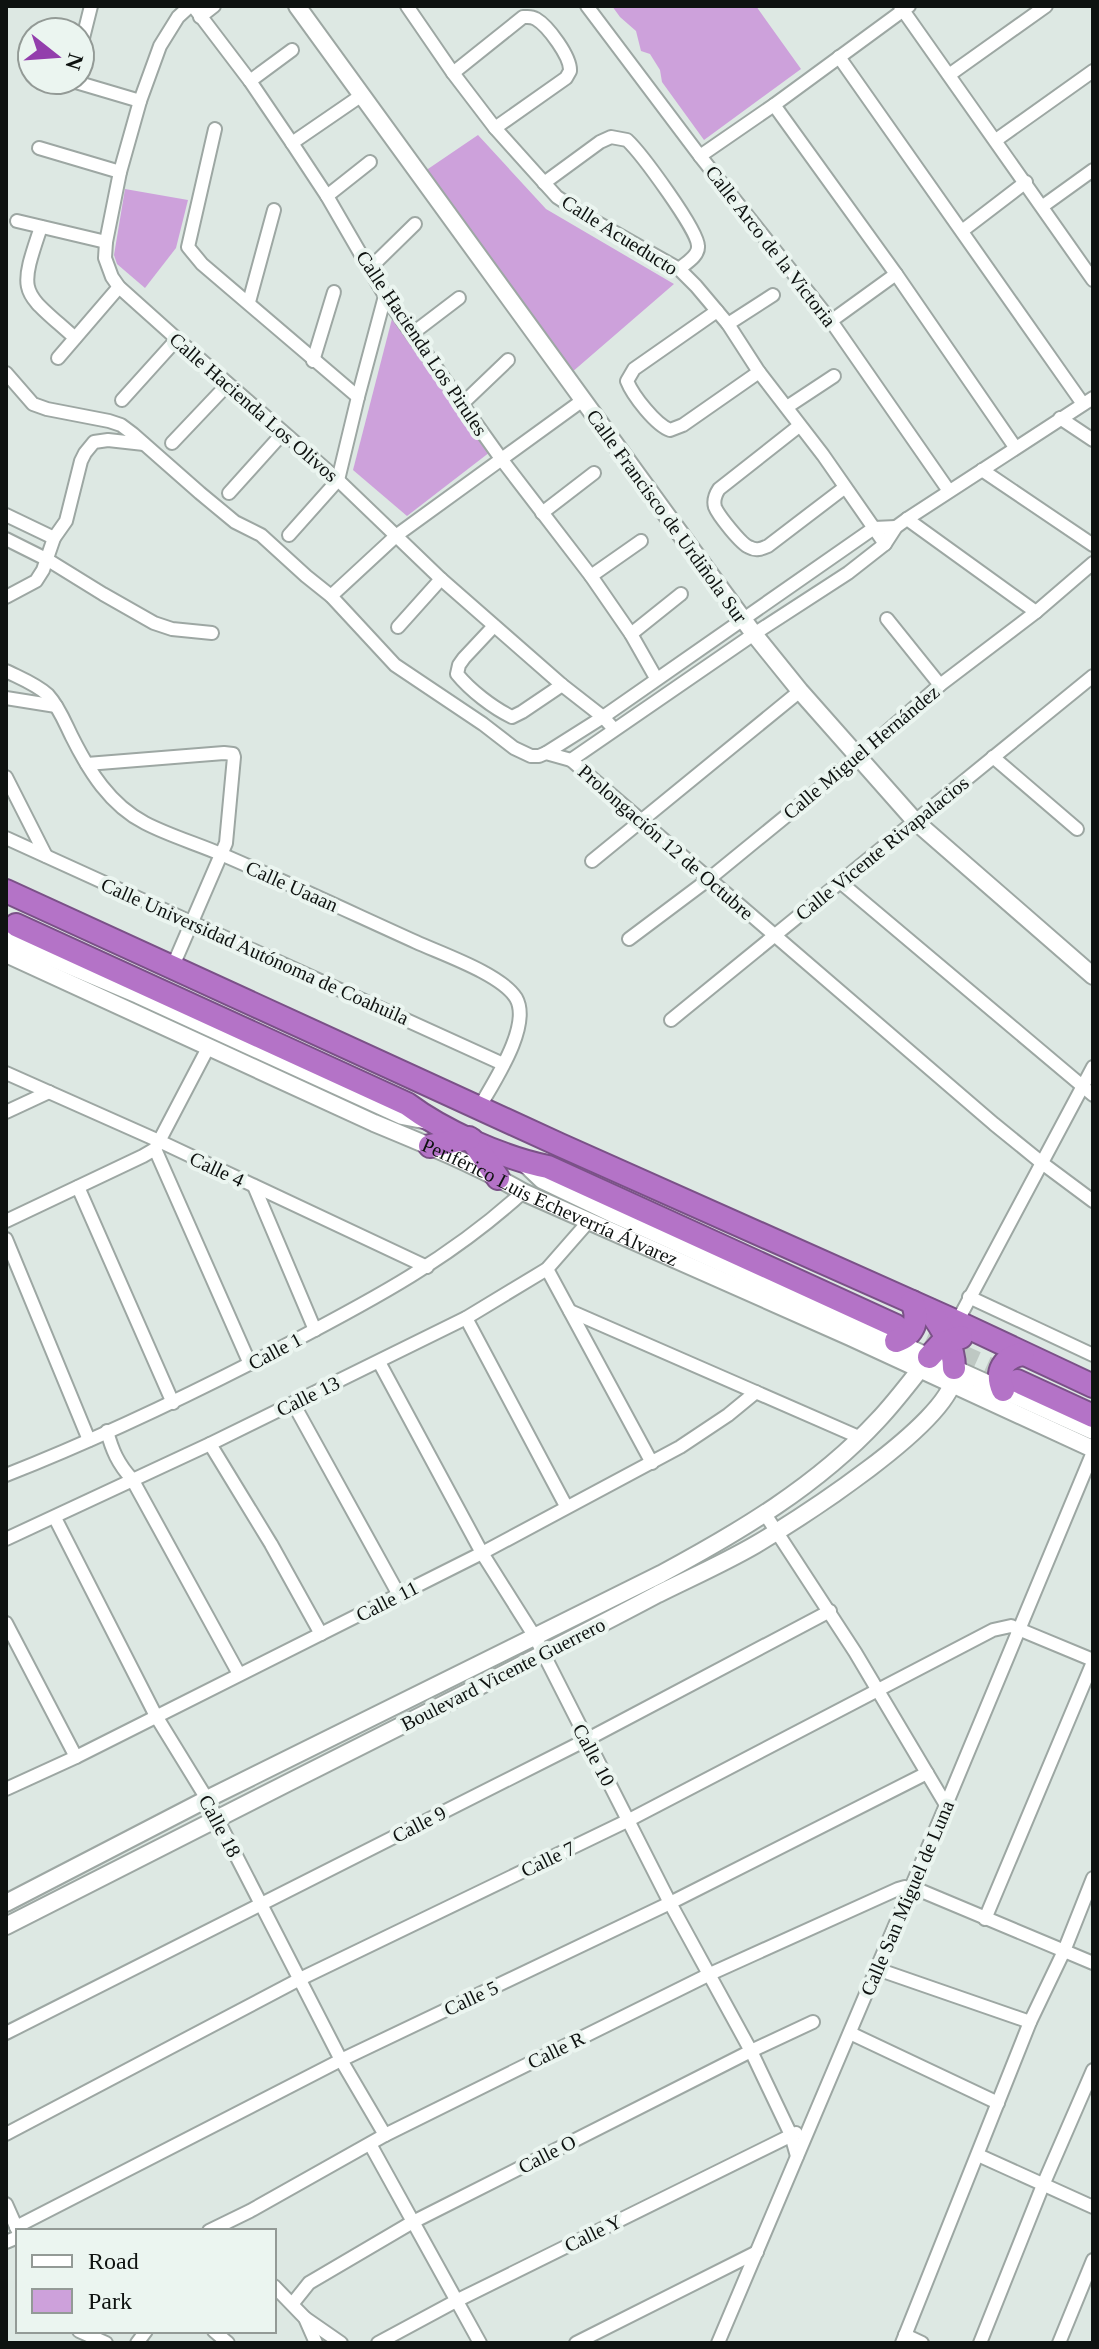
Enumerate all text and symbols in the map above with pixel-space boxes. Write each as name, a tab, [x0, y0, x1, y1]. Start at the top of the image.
north arrow	[16, 16, 96, 96]
text: N	[60, 50, 89, 73]
street label: Calle Arco de la Victoria	[701, 161, 841, 331]
street label: Calle Acueducto	[558, 191, 682, 279]
street label: Calle Hacienda Los Pirules	[352, 246, 492, 440]
street label: Calle Hacienda Los Olivos	[165, 328, 343, 486]
street label: Calle Francisco de Urdiñola Sur	[582, 405, 752, 627]
street label: Calle Miguel Hernández	[779, 680, 944, 824]
street label: Prolongación 12 de Octubre	[573, 760, 758, 925]
street label: Calle Vicente Rivapalacios	[791, 771, 974, 925]
street label: Calle Uaaan	[243, 856, 341, 916]
street label: Calle Universidad Autónoma de Coahuila	[98, 873, 412, 1029]
street label: Periférico Luis Echeverría Álvarez	[419, 1133, 682, 1270]
street label: Calle 4	[186, 1147, 248, 1191]
street label: Calle 1	[245, 1328, 305, 1374]
street label: Calle 13	[273, 1371, 343, 1421]
street label: Calle 11	[352, 1576, 422, 1626]
street label: Boulevard Vicente Guerrero	[397, 1613, 609, 1735]
street label: Calle 10	[569, 1720, 619, 1790]
street label: Calle 18	[195, 1791, 245, 1861]
street label: Calle San Miguel de Luna	[856, 1797, 959, 1999]
street label: Calle 9	[389, 1801, 449, 1847]
street label: Calle 7	[517, 1837, 579, 1881]
street label: Calle 5	[440, 1976, 502, 2020]
street label: Calle R	[524, 2027, 589, 2073]
street label: Calle O	[515, 2130, 579, 2178]
street label: Calle Y	[561, 2210, 625, 2256]
legend	[16, 2229, 276, 2333]
text: Road	[88, 2248, 139, 2274]
text: Park	[88, 2288, 132, 2314]

